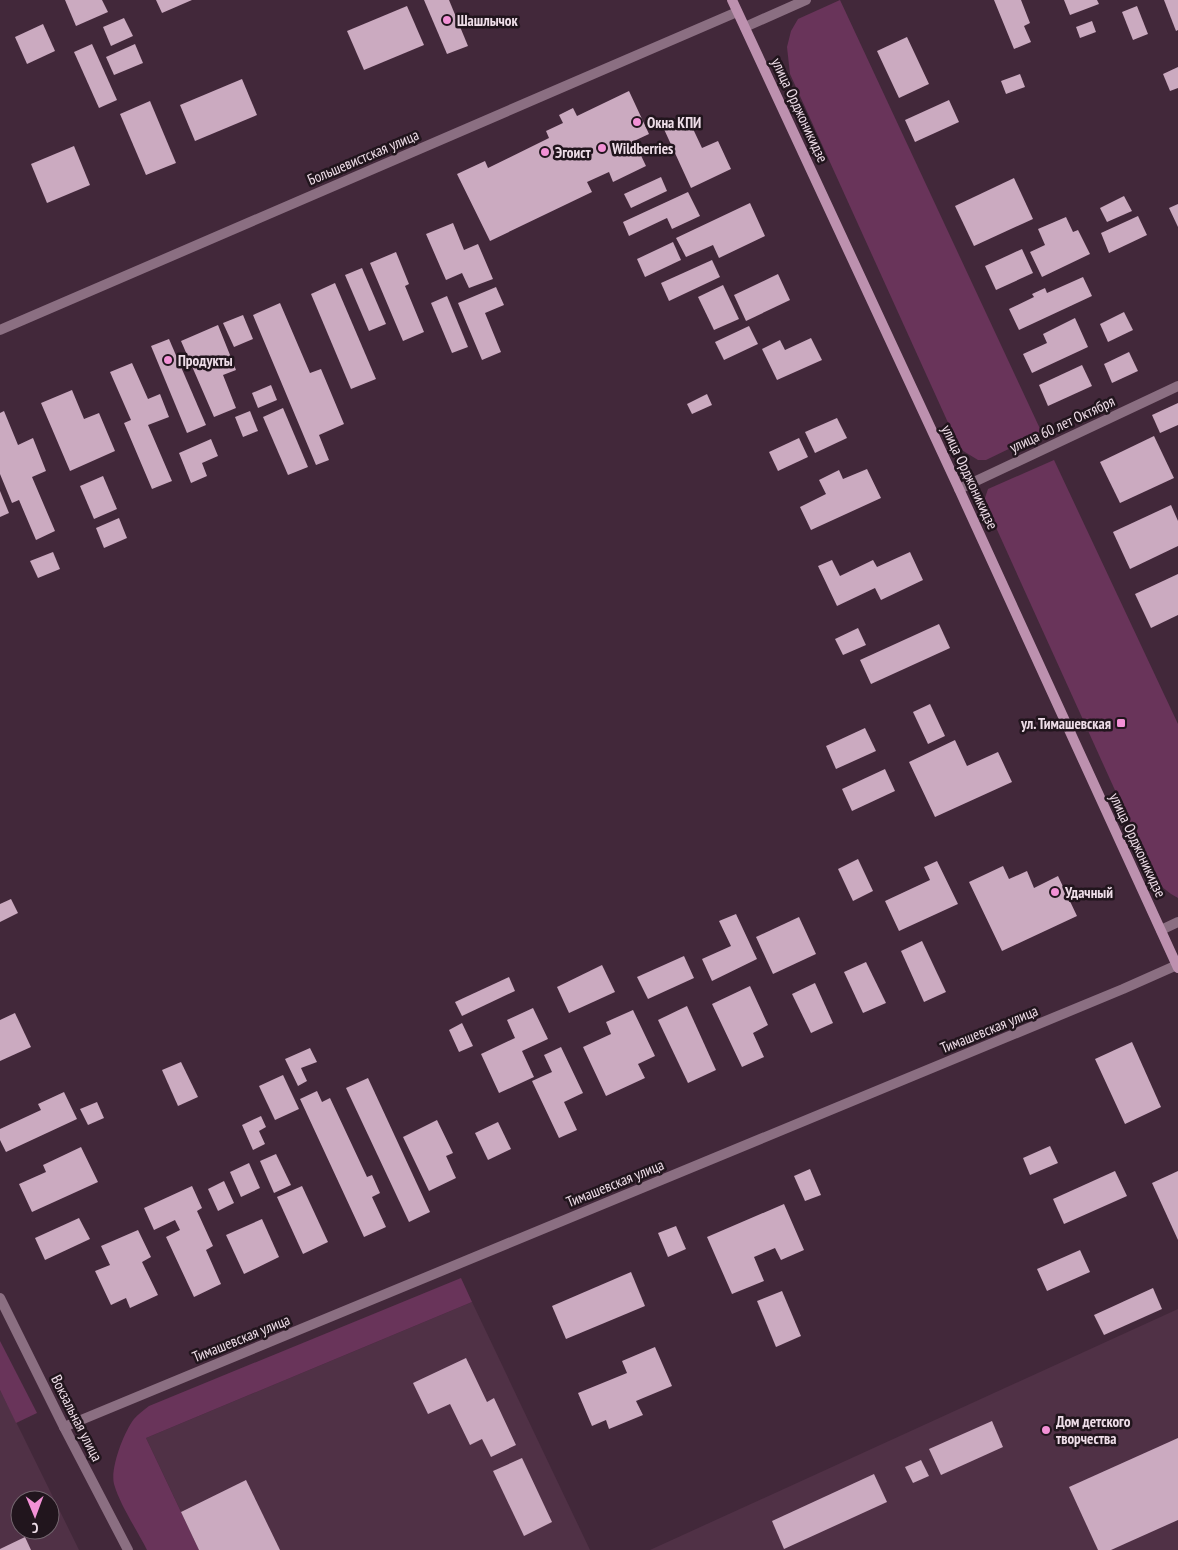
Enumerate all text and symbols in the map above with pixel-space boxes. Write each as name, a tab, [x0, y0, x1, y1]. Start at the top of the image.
place label: Шашлычок	[457, 11, 519, 30]
marker: Шашлычок	[441, 14, 453, 26]
street label: улица Орджоникидзе	[767, 55, 833, 165]
place label: Окна КПИ	[647, 113, 701, 132]
marker: Окна КПИ	[631, 116, 643, 128]
street label: Большевистская улица	[304, 125, 422, 189]
place label: Wildberries	[611, 139, 673, 158]
marker: Wildberries	[596, 142, 608, 154]
place label: Эгоист	[555, 143, 591, 162]
marker: Эгоист	[539, 146, 551, 158]
place label: Продукты	[178, 351, 233, 370]
marker: Продукты	[162, 354, 174, 366]
street label: улица 60 лет Октября	[1006, 391, 1118, 457]
street label: улица Орджоникидзе	[937, 422, 1003, 532]
place label: ул. Тимашевская	[1020, 714, 1111, 733]
marker: ул. Тимашевская	[1115, 717, 1127, 729]
street label: улица Орджоникидзе	[1105, 790, 1171, 900]
place label: Удачный	[1064, 883, 1113, 902]
marker: Удачный	[1049, 886, 1061, 898]
street label: Тимашевская улица	[937, 1001, 1041, 1057]
street label: Тимашевская улица	[563, 1155, 667, 1211]
street label: Тимашевская улица	[189, 1310, 293, 1366]
street label: Вокзальная улица	[47, 1372, 107, 1464]
place label: Дом детского творчества	[1056, 1412, 1131, 1448]
marker: Дом детского творчества	[1040, 1424, 1052, 1436]
north arrow	[10, 1490, 60, 1540]
text: С	[31, 1519, 39, 1537]

